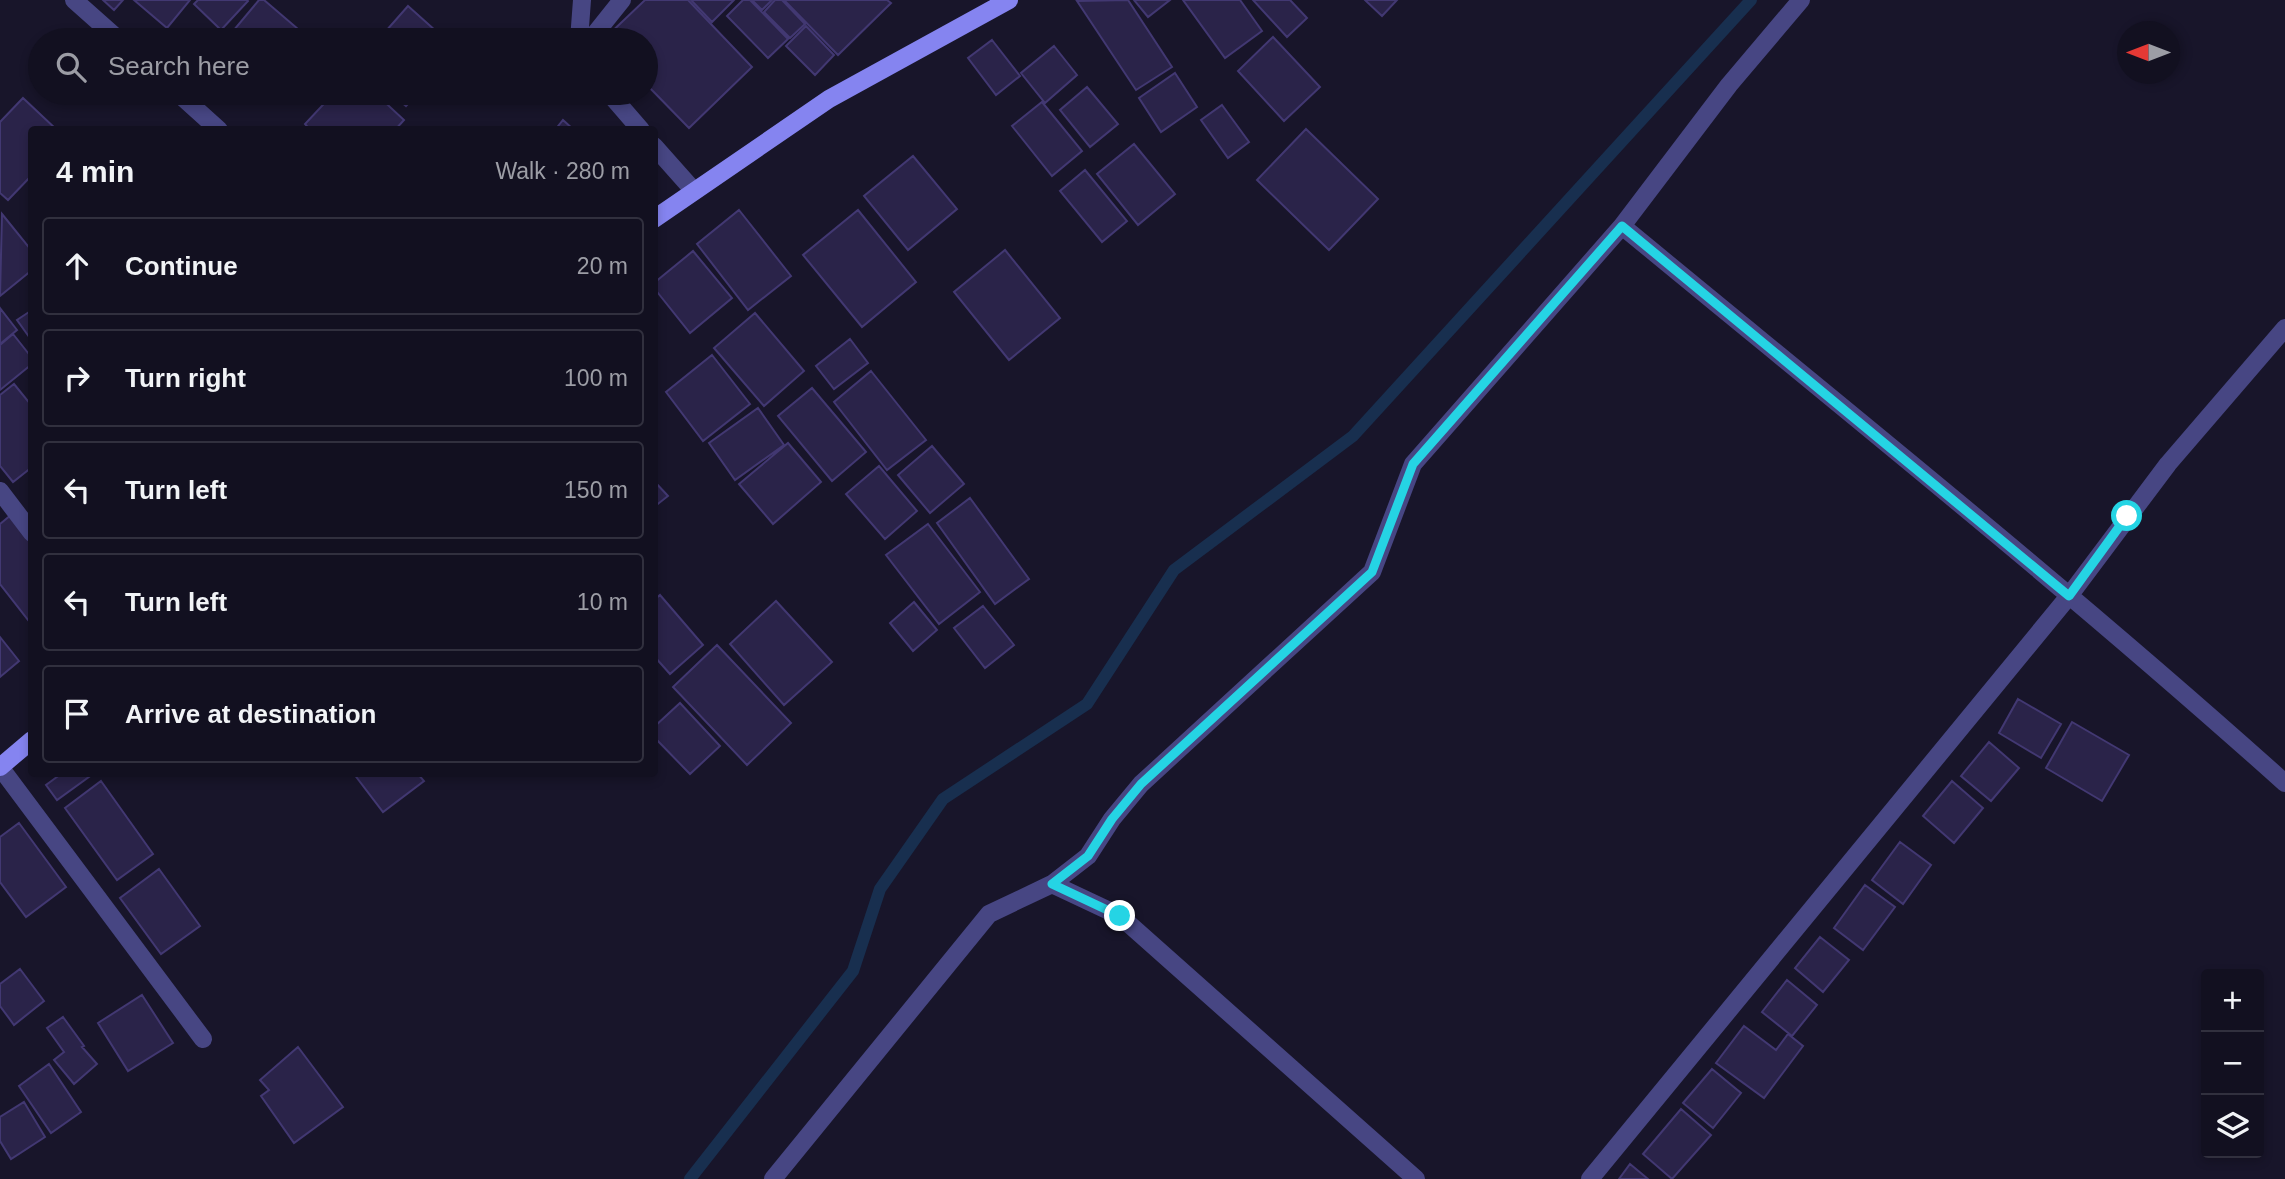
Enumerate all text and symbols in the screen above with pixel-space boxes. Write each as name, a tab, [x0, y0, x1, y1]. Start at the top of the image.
north arrow	[2117, 21, 2180, 84]
search box	[28, 28, 658, 105]
icon: search	[52, 48, 90, 86]
text: Search here	[108, 51, 250, 81]
text: 4 min	[56, 155, 134, 188]
text: Walk · 280 m	[495, 158, 630, 184]
icon: ahead	[58, 247, 96, 285]
text: Continue	[125, 251, 238, 281]
text: 20 m	[577, 253, 628, 279]
icon: right	[58, 359, 96, 397]
text: Turn right	[125, 363, 246, 393]
text: 100 m	[564, 365, 628, 391]
icon: left	[58, 471, 96, 509]
text: Turn left	[125, 475, 227, 505]
text: 150 m	[564, 477, 628, 503]
route start	[2111, 500, 2142, 531]
icon: left	[58, 583, 96, 621]
text: Turn left	[125, 587, 227, 617]
text: 10 m	[577, 589, 628, 615]
icon: arrive	[58, 695, 96, 733]
text: Arrive at destination	[125, 699, 376, 729]
route end	[1104, 900, 1135, 931]
map controls	[2201, 969, 2264, 1158]
button: +	[2201, 969, 2264, 1032]
button: −	[2201, 1032, 2264, 1095]
button: layers	[2201, 1095, 2264, 1158]

